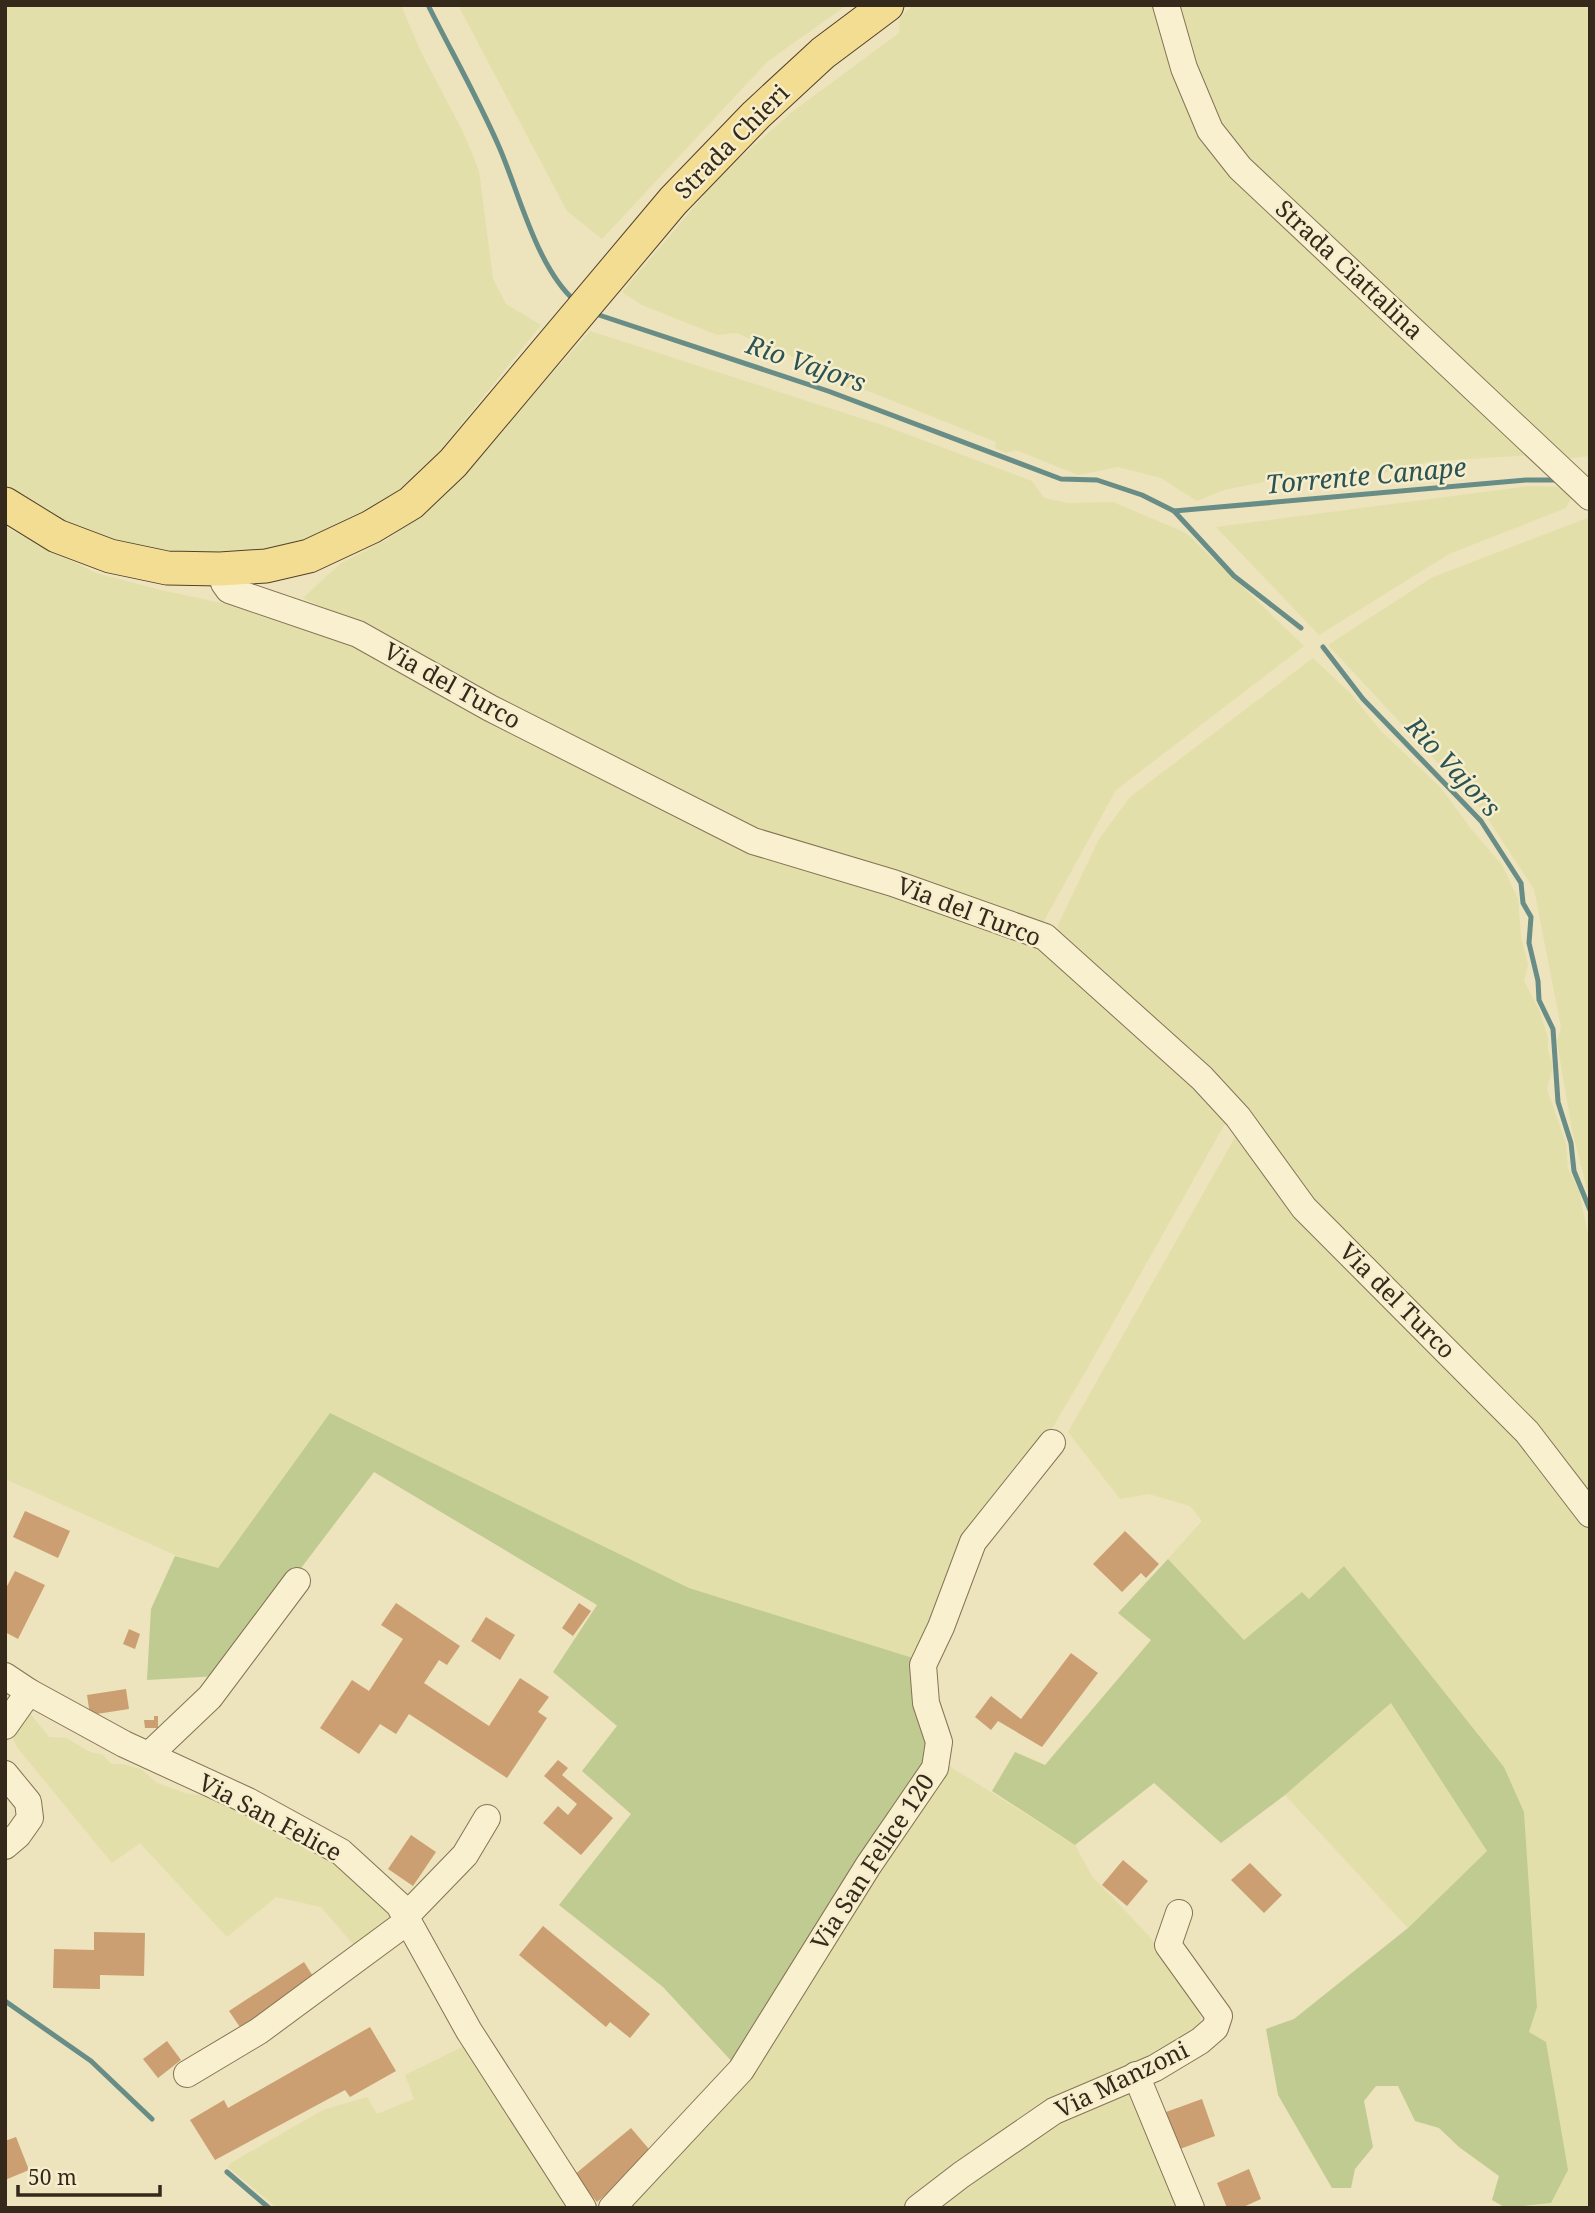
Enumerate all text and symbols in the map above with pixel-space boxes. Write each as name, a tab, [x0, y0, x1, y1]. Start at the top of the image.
street label: Strada Chieri	[666, 76, 796, 206]
street label: Strada Ciattalina	[1269, 192, 1431, 346]
water label: Rio Vajors	[741, 325, 871, 400]
water label: Torrente Canape	[1264, 448, 1468, 502]
street label: Via del Turco	[378, 633, 527, 736]
water label: Rio Vajors	[1397, 708, 1509, 824]
street label: Via del Turco	[893, 868, 1046, 953]
street label: Via del Turco	[1333, 1235, 1463, 1365]
street label: Via San Felice	[193, 1765, 348, 1868]
street label: Via San Felice 120	[802, 1767, 941, 1956]
street label: Via Manzoni	[1049, 2032, 1194, 2125]
scale bar	[18, 2154, 159, 2198]
text: 50 m	[28, 2163, 77, 2191]

